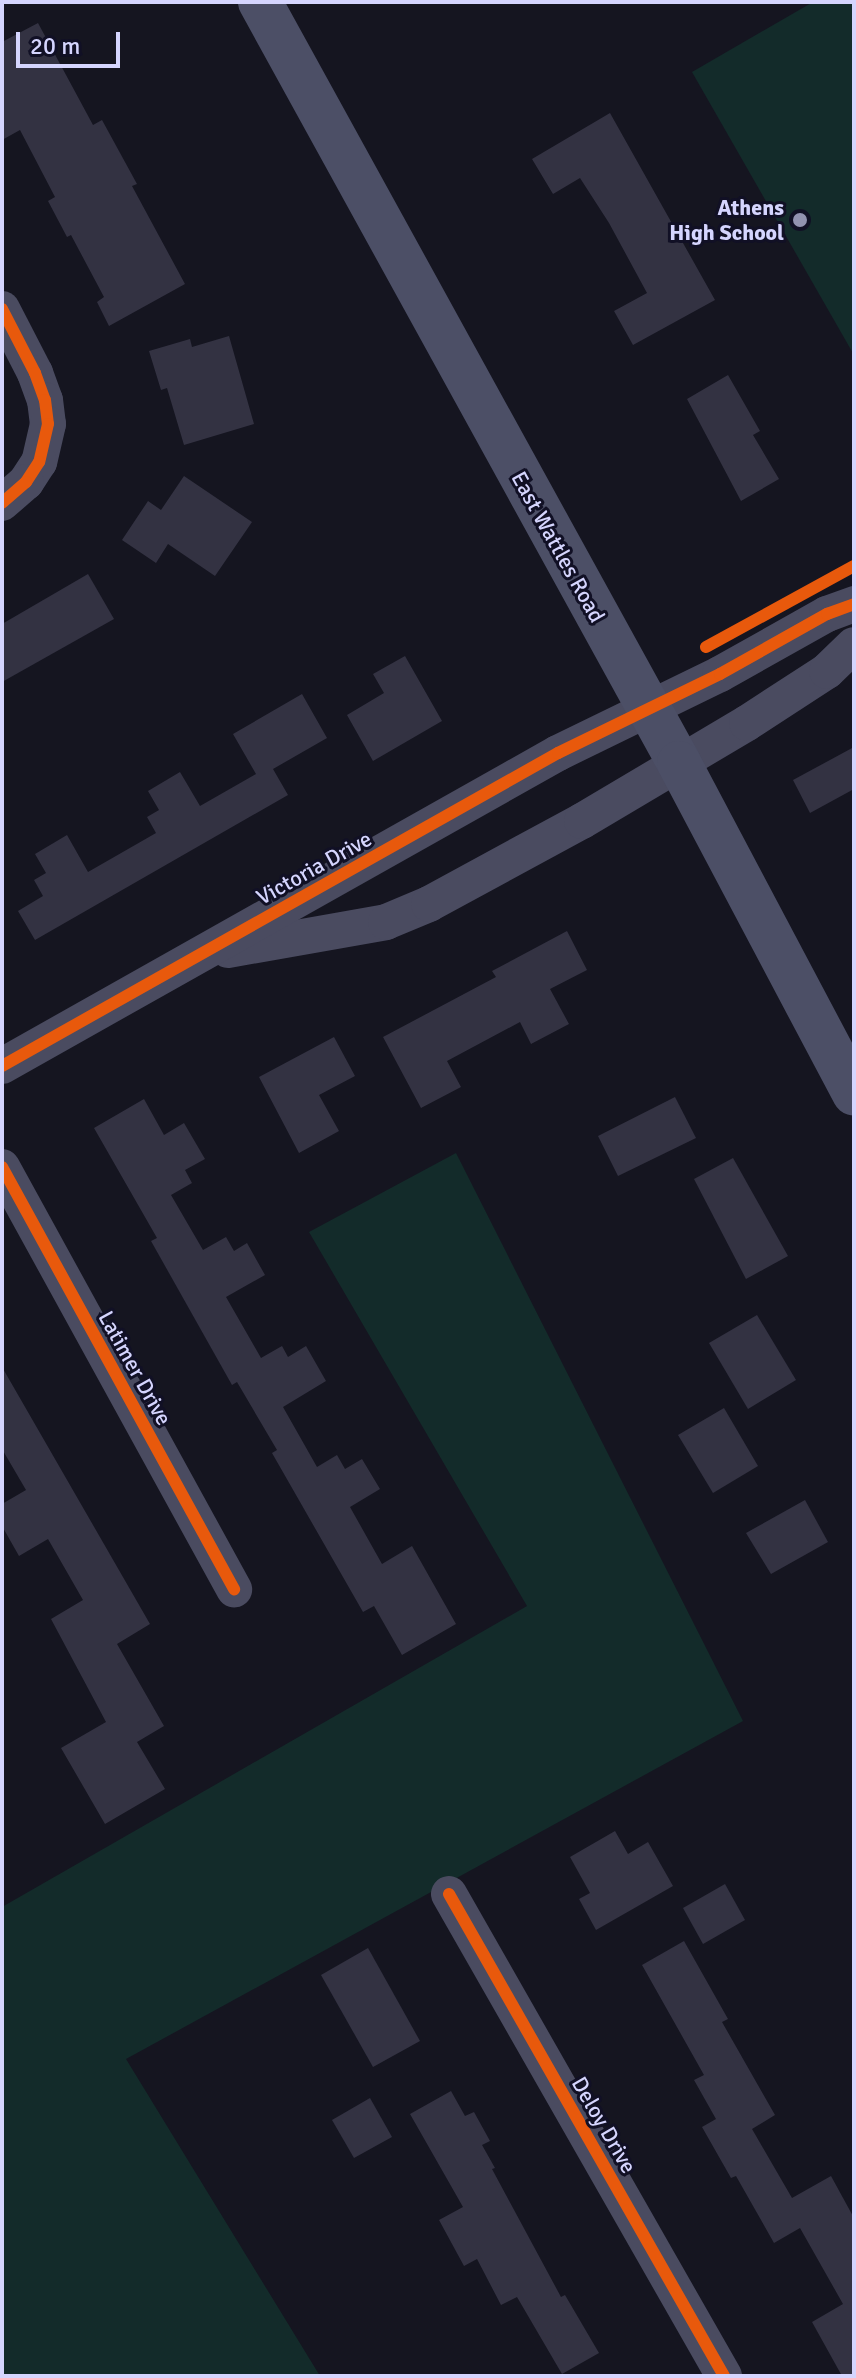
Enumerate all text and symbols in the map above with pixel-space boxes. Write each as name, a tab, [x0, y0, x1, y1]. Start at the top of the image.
scale bar	[20, 16, 124, 66]
text: 20 m	[30, 31, 80, 61]
place label: Athens High School	[669, 194, 784, 246]
marker: Athens High School	[791, 211, 809, 229]
street label: East Wattles Road	[506, 467, 610, 627]
street label: Victoria Drive	[252, 826, 376, 910]
street label: Latimer Drive	[93, 1306, 177, 1430]
street label: Deloy Drive	[566, 2072, 642, 2178]

